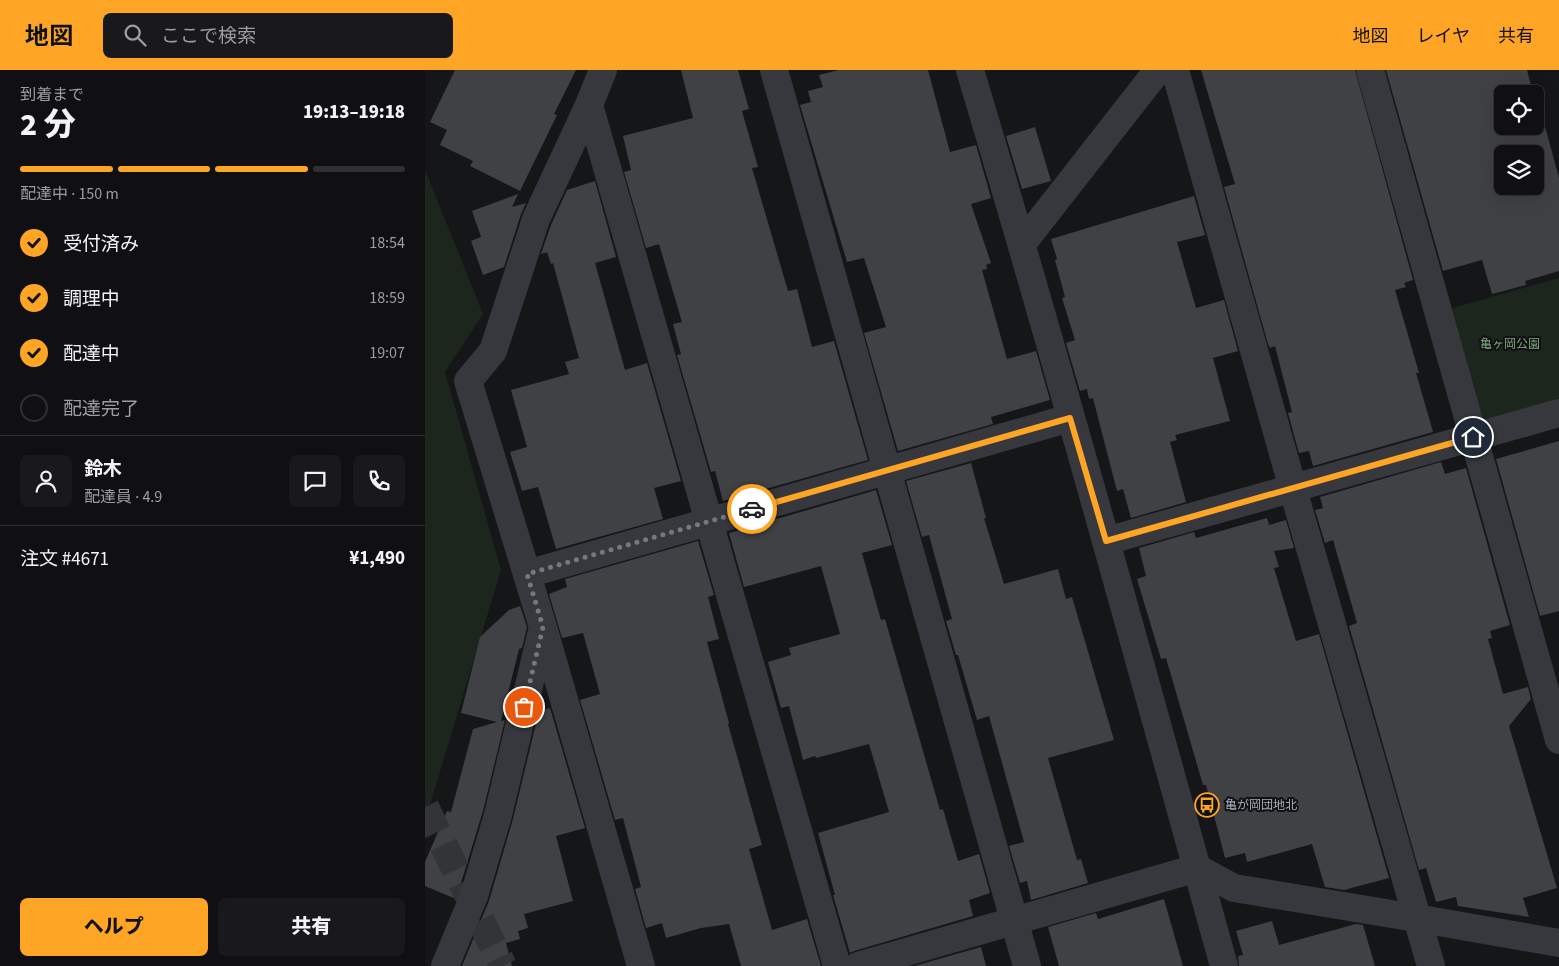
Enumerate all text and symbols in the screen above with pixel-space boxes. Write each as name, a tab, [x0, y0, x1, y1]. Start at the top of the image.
search box	[103, 13, 453, 58]
text: 地図	[25, 19, 73, 54]
icon: search	[121, 21, 149, 49]
text: ここで検索	[161, 23, 256, 50]
text: 地図	[1353, 24, 1389, 49]
text: レイヤ	[1417, 24, 1470, 49]
text: 共有	[1498, 24, 1534, 49]
text: 到着まで	[20, 84, 84, 106]
map controls	[1494, 85, 1544, 195]
button: locate	[1494, 85, 1544, 135]
text: 19:13–19:18	[303, 99, 405, 126]
text: 2 分	[20, 102, 76, 148]
button: layers	[1494, 145, 1544, 195]
text: 配達中 · 150 m	[20, 183, 119, 205]
icon: check	[20, 229, 48, 257]
text: 受付済み	[63, 231, 139, 258]
text: 18:54	[369, 232, 405, 254]
icon: check	[20, 284, 48, 312]
text: 調理中	[63, 286, 120, 313]
text: 18:59	[369, 287, 405, 309]
park label: 亀ヶ岡公園	[1480, 336, 1540, 353]
icon: check	[20, 339, 48, 367]
text: 配達中	[63, 341, 120, 368]
text: 19:07	[369, 342, 405, 364]
text: 配達完了	[63, 396, 139, 423]
pin	[1452, 416, 1494, 458]
icon: home	[1459, 423, 1487, 451]
button: person	[20, 455, 72, 507]
button: chat	[289, 455, 341, 507]
button: phone	[353, 455, 405, 507]
text: 鈴木	[84, 456, 122, 483]
courier	[727, 484, 777, 534]
text: 配達員 · 4.9	[84, 486, 162, 508]
icon: car	[738, 495, 766, 523]
text: ¥1,490	[349, 545, 405, 572]
text: 注文 #4671	[20, 546, 109, 573]
pin	[503, 686, 545, 728]
icon: bag	[510, 693, 538, 721]
bus stop icon: 亀が岡団地北	[1194, 792, 1220, 818]
place label: 亀が岡団地北	[1225, 797, 1297, 814]
button: ヘルプ	[20, 898, 208, 956]
button: 共有	[218, 898, 405, 956]

